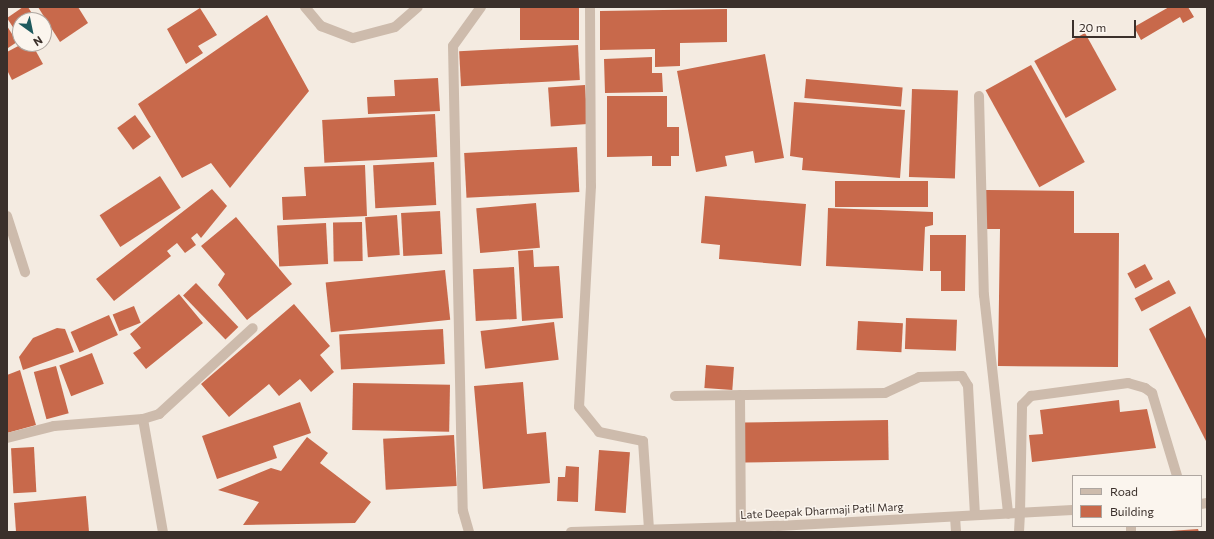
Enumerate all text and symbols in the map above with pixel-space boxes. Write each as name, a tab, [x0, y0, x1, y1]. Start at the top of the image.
north arrow	[12, 12, 52, 52]
scale bar	[1074, 12, 1138, 38]
text: 20 m	[1079, 20, 1106, 34]
text: N	[31, 34, 45, 49]
legend	[1072, 475, 1202, 527]
text: Road	[1110, 484, 1138, 498]
street label: Late Deepak Dharmaji Patil Marg	[740, 500, 904, 522]
text: Building	[1110, 504, 1154, 518]

